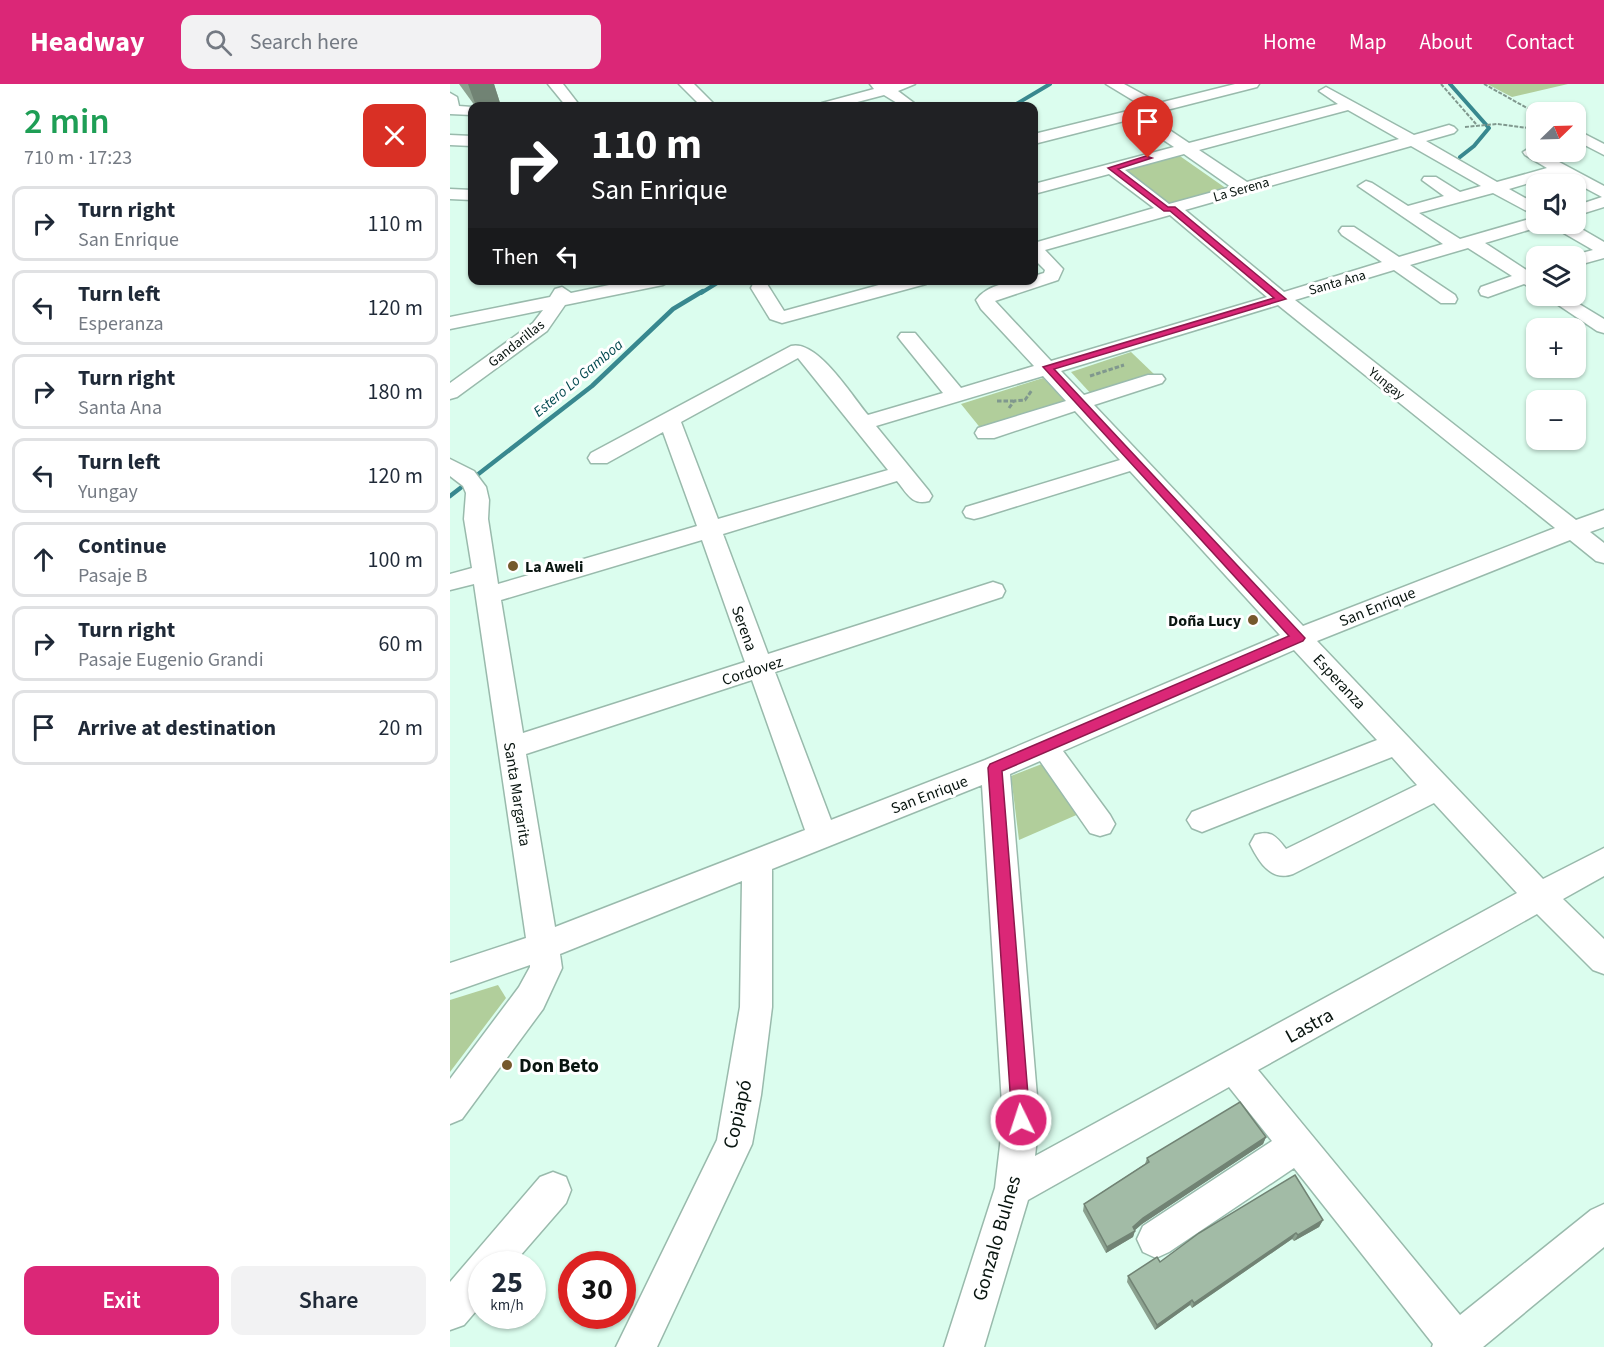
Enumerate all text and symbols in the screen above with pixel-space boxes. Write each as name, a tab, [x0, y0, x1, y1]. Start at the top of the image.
search box	[181, 15, 601, 69]
text: Headway	[30, 22, 145, 62]
icon: search	[202, 26, 235, 59]
text: Search here	[250, 26, 358, 58]
text: Home	[1263, 27, 1316, 57]
text: Map	[1349, 27, 1387, 57]
text: About	[1420, 27, 1472, 57]
text: Contact	[1505, 27, 1574, 57]
text: 2 min	[24, 96, 110, 147]
pin	[1122, 96, 1173, 158]
north arrow	[1526, 102, 1586, 162]
map controls	[1526, 102, 1586, 450]
button: close	[363, 104, 426, 167]
icon: arrive	[1131, 105, 1164, 138]
text: 110 m	[591, 115, 702, 175]
icon: right	[492, 126, 570, 204]
text: 710 m · 17:23	[24, 144, 132, 172]
text: San Enrique	[591, 171, 727, 210]
street label: La Serena	[1211, 172, 1272, 207]
button: sound	[1526, 174, 1586, 234]
text: Turn right	[78, 194, 175, 226]
icon: right	[27, 207, 60, 240]
text: 110 m	[368, 208, 423, 240]
text: San Enrique	[78, 226, 179, 254]
icon: left	[551, 240, 584, 273]
text: Then	[492, 241, 539, 273]
button: layers	[1526, 246, 1586, 306]
street label: Santa Ana	[1306, 265, 1368, 301]
text: Turn left	[78, 278, 160, 310]
icon: left	[27, 291, 60, 324]
text: 120 m	[368, 292, 423, 324]
text: Esperanza	[78, 310, 164, 338]
street label: Gandarillas	[484, 315, 549, 372]
button: +	[1526, 318, 1586, 378]
water label: Estero Lo Gamboa	[529, 335, 628, 422]
text: Turn right	[78, 362, 175, 394]
street label: Yungay	[1363, 362, 1409, 405]
icon: right	[27, 375, 60, 408]
text: 180 m	[368, 376, 423, 408]
button: −	[1526, 390, 1586, 450]
text: Santa Ana	[78, 394, 162, 422]
text: Turn left	[78, 446, 160, 478]
icon: left	[27, 459, 60, 492]
text: 120 m	[368, 460, 423, 492]
text: Yungay	[78, 478, 138, 506]
text: Continue	[78, 530, 167, 562]
icon: ahead	[27, 543, 60, 576]
text: 100 m	[368, 544, 423, 576]
place label: La Aweli	[525, 556, 584, 578]
marker: La Aweli	[506, 559, 520, 573]
text: Pasaje B	[78, 562, 148, 590]
street label: San Enrique	[1336, 582, 1419, 632]
street label: Serena	[726, 603, 762, 654]
place label: Doña Lucy	[1168, 610, 1242, 632]
marker: Doña Lucy	[1246, 613, 1260, 627]
text: Turn right	[78, 614, 175, 646]
icon: right	[27, 627, 60, 660]
text: 60 m	[378, 628, 423, 660]
text: Pasaje Eugenio Grandi	[78, 646, 264, 674]
street label: Esperanza	[1308, 649, 1371, 714]
street label: Cordovez	[719, 651, 786, 691]
icon: arrive	[27, 711, 60, 744]
text: Arrive at destination	[78, 712, 276, 744]
text: 20 m	[378, 712, 423, 744]
street label: Santa Margarita	[498, 740, 536, 848]
street label: San Enrique	[888, 770, 971, 820]
street label: Lastra	[1280, 1001, 1339, 1051]
place label: Don Beto	[519, 1052, 599, 1080]
marker: Don Beto	[500, 1058, 514, 1072]
street label: Copiapó	[716, 1077, 760, 1152]
position arrow	[989, 1088, 1053, 1152]
street label: Gonzalo Bulnes	[966, 1172, 1028, 1304]
speed limit sign: 30	[558, 1251, 636, 1329]
text: 25	[491, 1261, 523, 1304]
button: Exit	[24, 1266, 219, 1335]
button: Share	[231, 1266, 426, 1335]
text: km/h	[490, 1295, 524, 1316]

